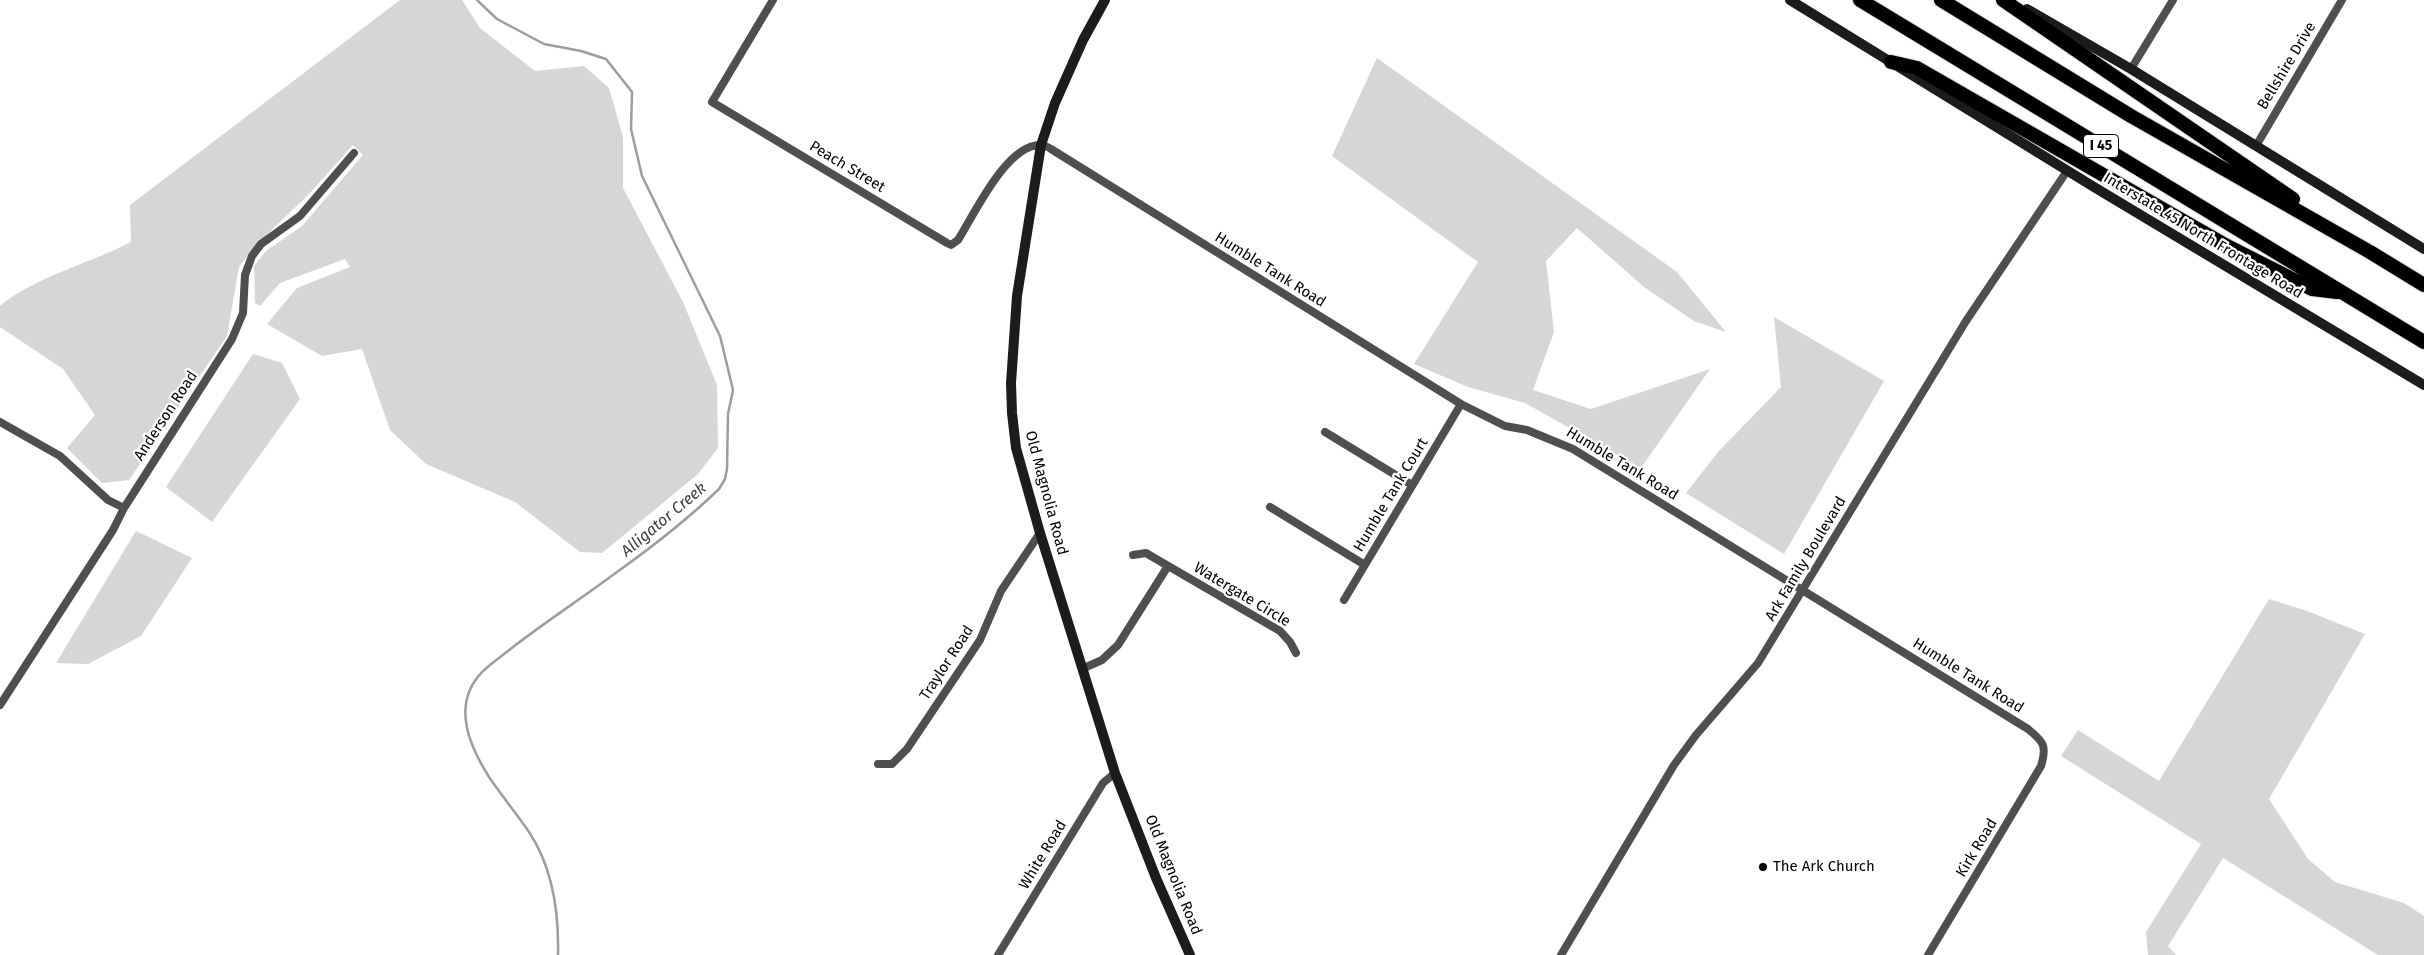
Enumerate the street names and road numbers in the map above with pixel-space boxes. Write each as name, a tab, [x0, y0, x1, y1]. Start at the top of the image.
street label: Bellshire Drive	[2254, 19, 2320, 113]
road number: I 45	[2084, 134, 2118, 158]
street label: Peach Street	[806, 137, 888, 197]
street label: Interstate 45 North Frontage Road	[2100, 169, 2306, 303]
street label: Humble Tank Road	[1211, 229, 1329, 311]
street label: Anderson Road	[130, 368, 202, 464]
street label: Humble Tank Road	[1563, 423, 1681, 505]
street label: Old Magnolia Road	[1021, 429, 1071, 557]
street label: Humble Tank Court	[1350, 435, 1432, 555]
street label: Ark Family Boulevard	[1762, 494, 1850, 624]
street label: Watergate Circle	[1190, 559, 1294, 631]
street label: Traylor Road	[916, 622, 978, 704]
street label: Humble Tank Road	[1909, 635, 2027, 717]
street label: Old Magnolia Road	[1141, 812, 1205, 938]
street label: Kirk Road	[1953, 815, 2001, 881]
street label: White Road	[1015, 817, 1071, 893]

